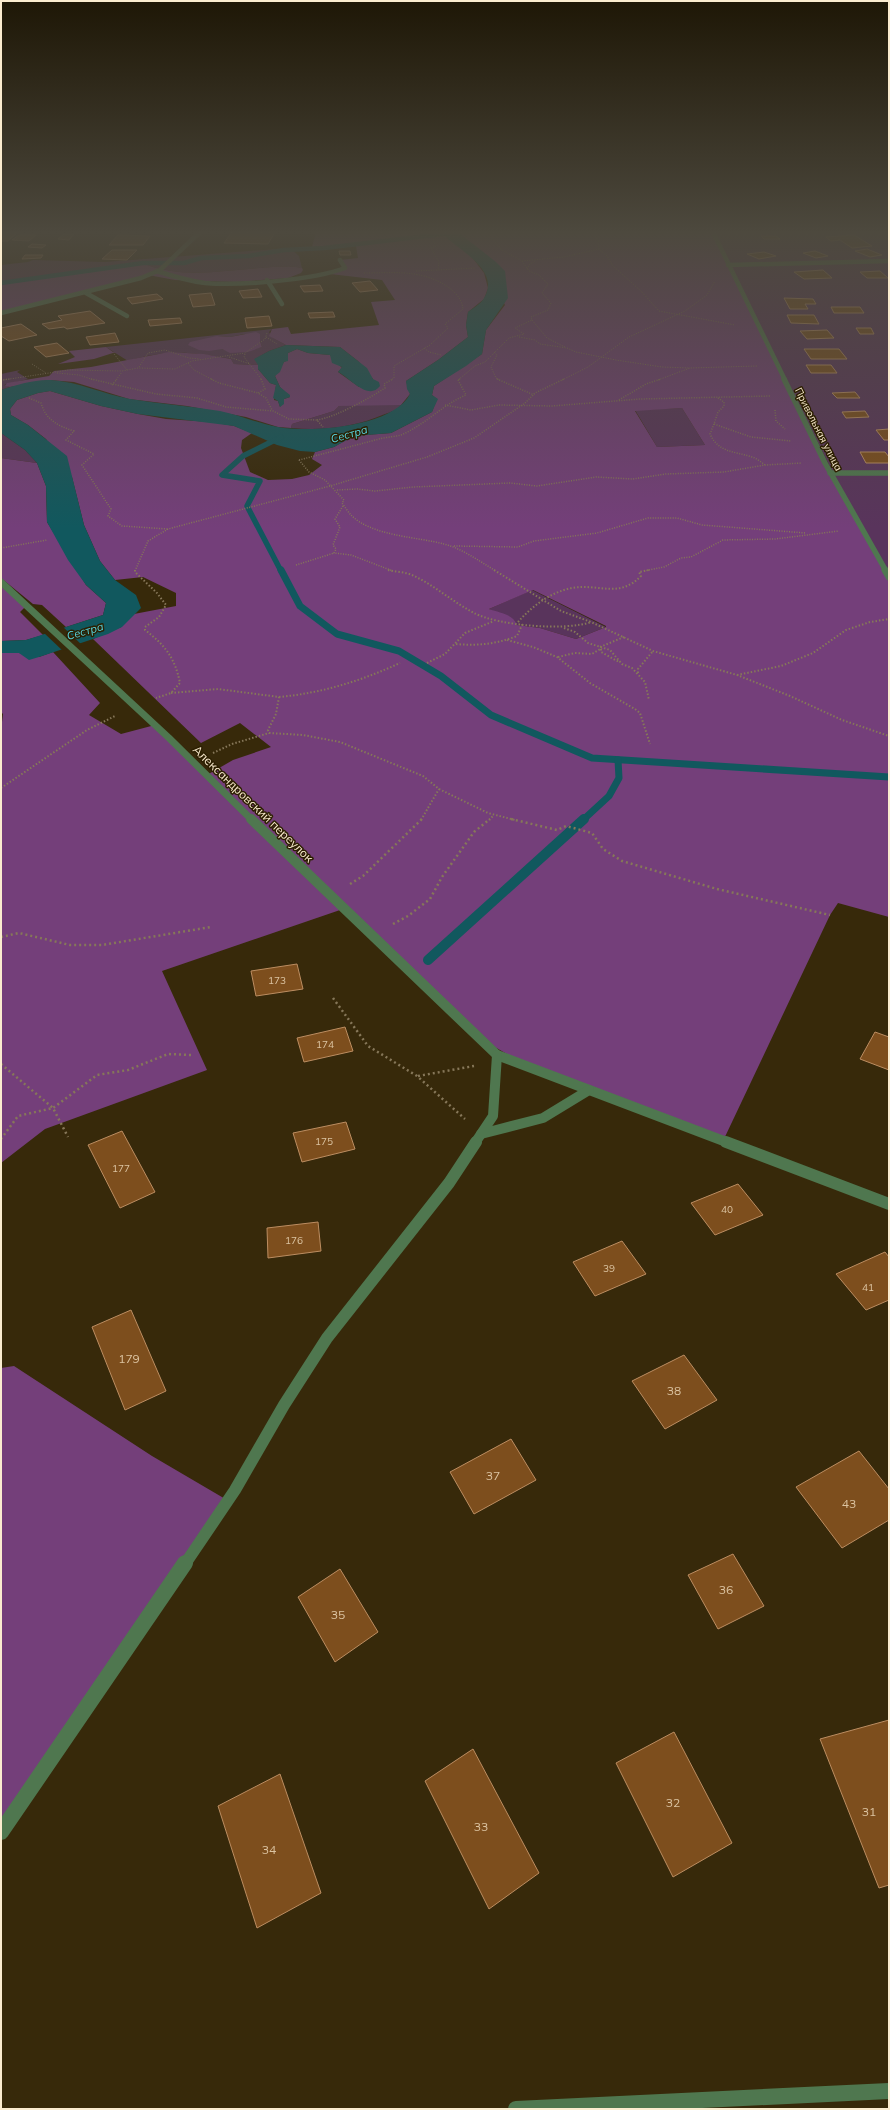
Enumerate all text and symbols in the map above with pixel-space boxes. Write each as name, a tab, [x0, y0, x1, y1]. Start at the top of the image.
street label: Привольная улица	[792, 385, 845, 473]
water label: Сестра	[329, 422, 369, 446]
water label: Сестра	[65, 619, 105, 643]
street label: Александровский переулок	[190, 742, 317, 866]
house number: 173	[268, 974, 286, 987]
house number: 174	[316, 1038, 334, 1051]
house number: 175	[315, 1135, 333, 1148]
house number: 177	[112, 1162, 130, 1175]
house number: 40	[721, 1203, 733, 1216]
house number: 176	[285, 1234, 303, 1247]
house number: 39	[603, 1262, 615, 1275]
house number: 41	[862, 1281, 874, 1294]
house number: 179	[118, 1351, 140, 1366]
house number: 38	[667, 1383, 681, 1398]
house number: 37	[486, 1468, 500, 1483]
house number: 43	[842, 1496, 856, 1511]
house number: 36	[719, 1582, 733, 1597]
house number: 35	[331, 1607, 345, 1622]
house number: 32	[666, 1795, 680, 1810]
house number: 31	[862, 1804, 876, 1819]
house number: 33	[474, 1819, 488, 1834]
house number: 34	[262, 1842, 276, 1857]

